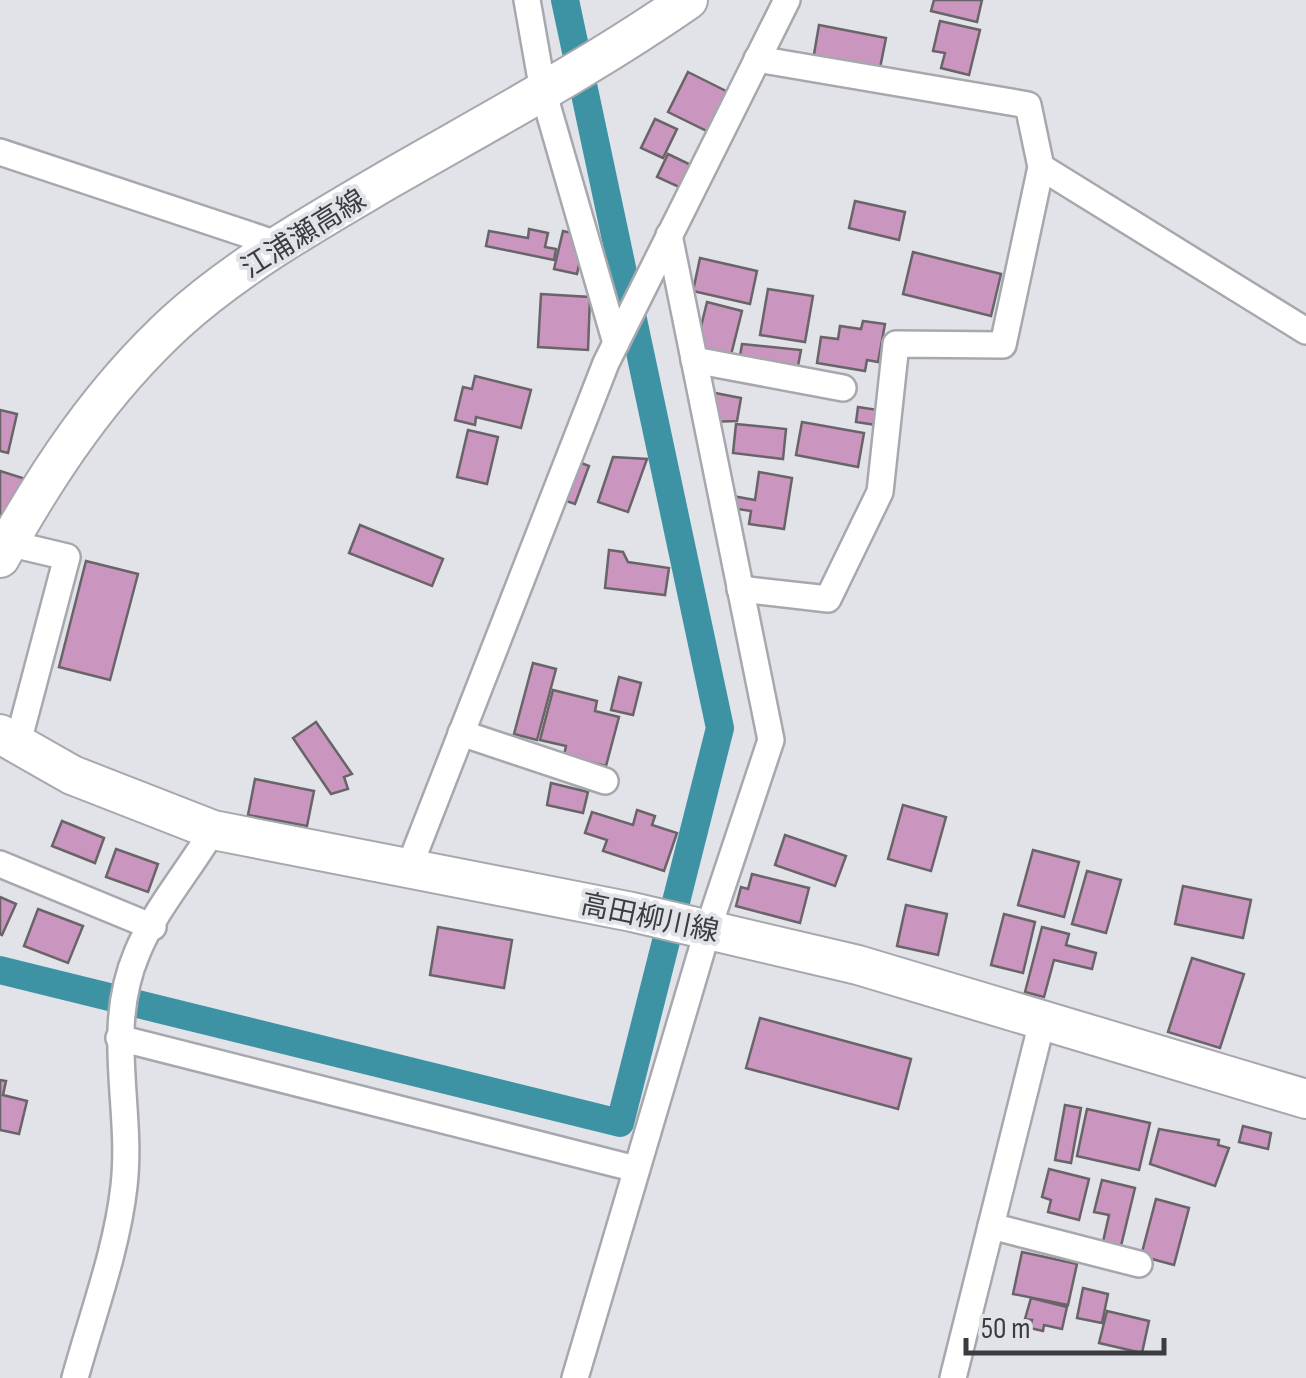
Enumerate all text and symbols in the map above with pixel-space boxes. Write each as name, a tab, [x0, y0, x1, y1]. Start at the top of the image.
street label: 江浦瀬高線	[236, 183, 372, 285]
street label: 高田柳川線	[578, 888, 722, 949]
scale bar	[966, 1293, 1164, 1355]
text: 50 m	[981, 1311, 1030, 1347]

